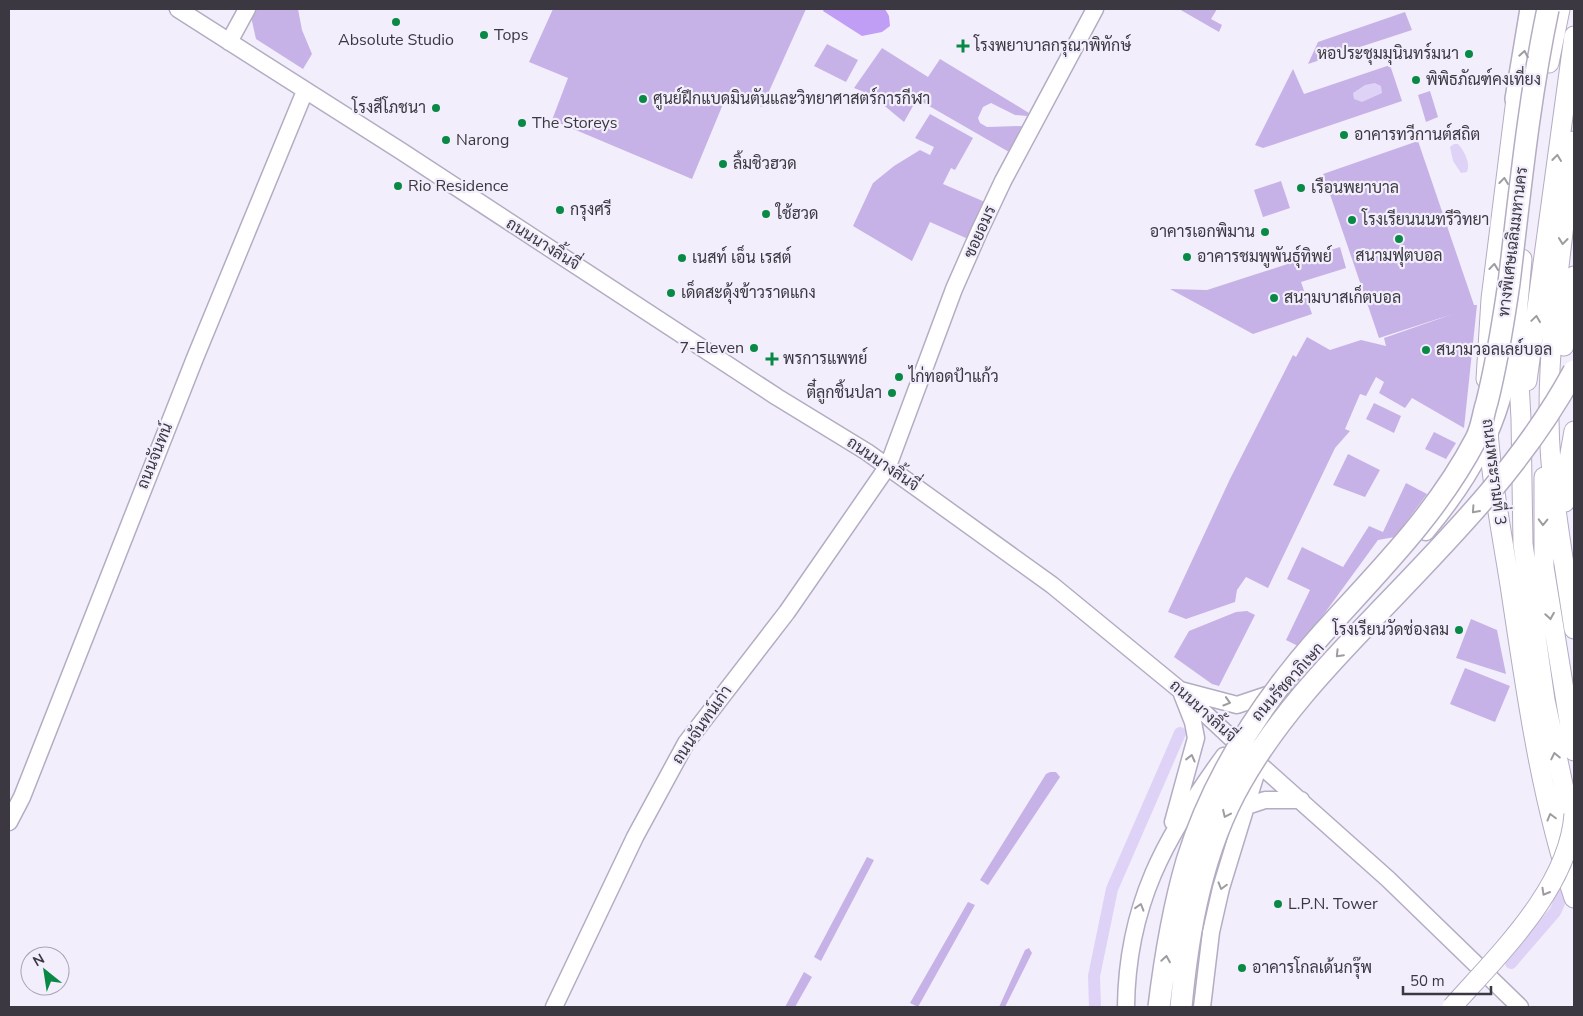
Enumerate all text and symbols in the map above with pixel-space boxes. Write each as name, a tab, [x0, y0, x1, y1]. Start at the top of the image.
marker: Absolute Studio	[390, 16, 402, 28]
place label: Tops	[494, 24, 528, 46]
place label: Absolute Studio	[338, 29, 454, 51]
marker: Tops	[478, 29, 490, 41]
place label: โรงพยาบาลกรุณาพิทักษ์	[973, 33, 1131, 57]
marker: โรงพยาบาลกรุณาพิทักษ์	[956, 39, 970, 53]
place label: หอประชุมมุนินทร์มนา	[1317, 41, 1459, 65]
marker: หอประชุมมุนินทร์มนา	[1463, 48, 1475, 60]
one-way arrow	[1518, 50, 1528, 58]
place label: พิพิธภัณฑ์คงเที่ยง	[1426, 65, 1541, 91]
marker: พิพิธภัณฑ์คงเที่ยง	[1410, 74, 1422, 86]
place label: ศูนย์ฝึกแบดมินตันและวิทยาศาสตร์การกีฬา	[653, 86, 930, 110]
marker: ศูนย์ฝึกแบดมินตันและวิทยาศาสตร์การกีฬา	[637, 93, 649, 105]
place label: โรงสีโภชนา	[351, 96, 426, 119]
marker: โรงสีโภชนา	[430, 102, 442, 114]
place label: The Storeys	[532, 112, 617, 134]
marker: The Storeys	[516, 117, 528, 129]
place label: อาคารทวีกานต์สถิต	[1354, 122, 1480, 146]
place label: Narong	[456, 129, 509, 151]
marker: อาคารทวีกานต์สถิต	[1338, 129, 1350, 141]
marker: Narong	[440, 134, 452, 146]
place label: ลิ้มชิวฮวด	[733, 150, 797, 175]
one-way arrow	[1551, 154, 1562, 162]
marker: ลิ้มชิวฮวด	[717, 158, 729, 170]
street label: ทางพิเศษเฉลิมมหานคร	[1493, 165, 1533, 318]
place label: Rio Residence	[408, 175, 509, 197]
place label: เรือนพยาบาล	[1311, 177, 1399, 199]
one-way arrow	[1499, 177, 1509, 185]
marker: Rio Residence	[392, 180, 404, 192]
marker: เรือนพยาบาล	[1295, 182, 1307, 194]
place label: กรุงศรี	[570, 198, 612, 221]
place label: ใช้ฮวด	[774, 202, 818, 225]
street label: ซอยอมร	[959, 202, 1001, 262]
marker: กรุงศรี	[554, 204, 566, 216]
marker: ใช้ฮวด	[760, 208, 772, 220]
place label: โรงเรียนนนทรีวิทยา	[1361, 208, 1489, 231]
street label: ถนนนางลิ้นจี่	[502, 209, 586, 275]
marker: โรงเรียนนนทรีวิทยา	[1346, 214, 1358, 226]
place label: อาคารเอกพิมาน	[1150, 221, 1255, 243]
marker: อาคารเอกพิมาน	[1259, 226, 1271, 238]
marker: สนามฟุตบอล	[1393, 233, 1405, 245]
one-way arrow	[1558, 237, 1569, 245]
place label: เนสท์ เอ็น เรสต์	[692, 244, 791, 269]
place label: อาคารชมพูพันธุ์ทิพย์	[1197, 244, 1332, 268]
place label: สนามฟุตบอล	[1355, 245, 1443, 267]
marker: อาคารชมพูพันธุ์ทิพย์	[1181, 251, 1193, 263]
marker: เนสท์ เอ็น เรสต์	[676, 252, 688, 264]
one-way arrow	[1488, 263, 1499, 271]
place label: เด็ดสะดุ้งข้าวราดแกง	[681, 279, 816, 304]
place label: สนามบาสเก็ตบอล	[1284, 284, 1401, 309]
marker: เด็ดสะดุ้งข้าวราดแกง	[665, 287, 677, 299]
marker: สนามบาสเก็ตบอล	[1268, 292, 1280, 304]
one-way arrow	[1530, 315, 1541, 323]
place label: 7-Eleven	[680, 337, 744, 359]
place label: สนามวอลเลย์บอล	[1436, 337, 1552, 361]
marker: 7-Eleven	[748, 342, 760, 354]
marker: สนามวอลเลย์บอล	[1420, 344, 1432, 356]
place label: พรการแพทย์	[783, 346, 867, 370]
marker: พรการแพทย์	[765, 352, 779, 366]
place label: ไก่ทอดป้าแก้ว	[907, 365, 999, 388]
marker: ไก่ทอดป้าแก้ว	[893, 371, 905, 383]
place label: ตี๋ลูกชิ้นปลา	[806, 378, 882, 404]
marker: ตี๋ลูกชิ้นปลา	[886, 387, 898, 399]
street label: ถนนพระรามที่ 3	[1477, 417, 1515, 526]
street label: ถนนจันทน์	[130, 419, 178, 492]
street label: ถนนนางลิ้นจี่	[842, 428, 926, 496]
one-way arrow	[1472, 504, 1481, 513]
one-way arrow	[1537, 518, 1548, 526]
one-way arrow	[1545, 611, 1555, 620]
place label: โรงเรียนวัดช่องลม	[1332, 618, 1449, 641]
marker: โรงเรียนวัดช่องลม	[1453, 624, 1465, 636]
street label: ถนนรัชดาภิเษก	[1247, 638, 1329, 726]
one-way arrow	[1336, 648, 1345, 657]
street label: ถนนนางลิ้นจี่	[1165, 672, 1244, 747]
street label: ถนนจันทน์เก่า	[665, 680, 737, 769]
one-way arrow	[1223, 697, 1231, 707]
one-way arrow	[1551, 751, 1561, 760]
one-way arrow	[1186, 754, 1196, 762]
one-way arrow	[1222, 809, 1232, 818]
one-way arrow	[1546, 813, 1557, 822]
one-way arrow	[1218, 881, 1228, 890]
one-way arrow	[1541, 887, 1551, 896]
place label: L.P.N. Tower	[1288, 893, 1378, 915]
marker: L.P.N. Tower	[1272, 898, 1284, 910]
one-way arrow	[1135, 904, 1145, 912]
north arrow	[20, 946, 70, 996]
text: N	[29, 949, 48, 971]
one-way arrow	[1160, 955, 1170, 963]
place label: อาคารโกลเด้นกรุ๊พ	[1252, 956, 1372, 979]
marker: อาคารโกลเด้นกรุ๊พ	[1236, 962, 1248, 974]
scale bar	[1403, 964, 1490, 996]
text: 50 m	[1410, 971, 1445, 991]

